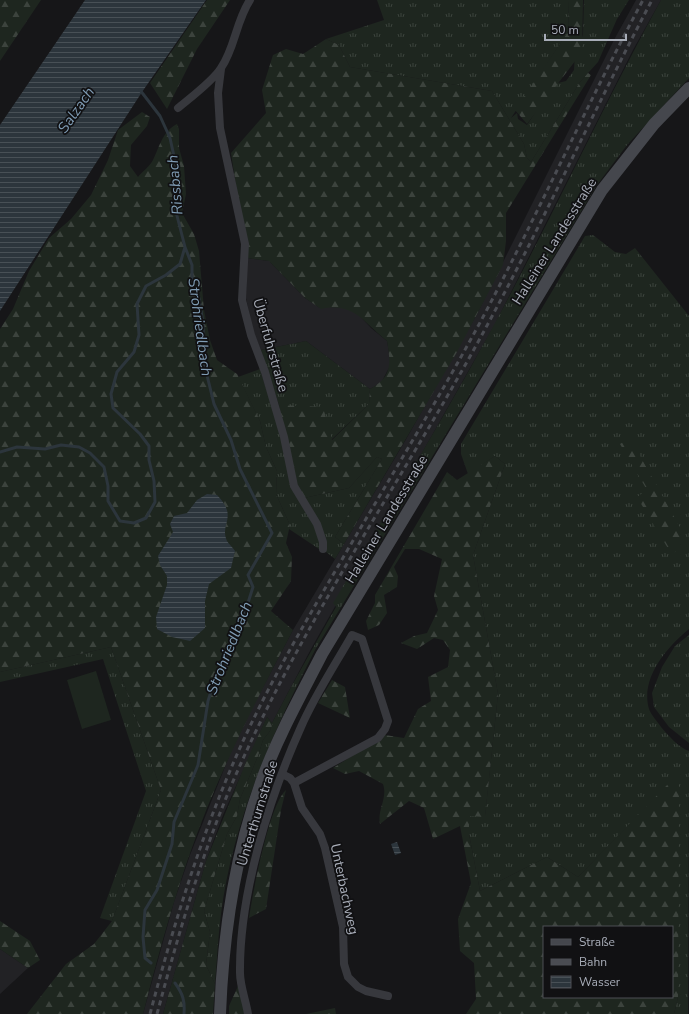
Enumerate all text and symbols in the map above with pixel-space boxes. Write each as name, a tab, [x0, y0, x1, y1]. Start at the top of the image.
scale bar	[545, 16, 626, 42]
text: 50 m	[551, 22, 579, 38]
water label: Salzach	[53, 83, 99, 137]
water label: Rissbach	[162, 154, 188, 216]
street label: Halleiner Landesstraße	[508, 174, 601, 308]
water label: Strohriedlbach	[183, 277, 217, 377]
street label: Überfuhrstraße	[248, 296, 293, 394]
street label: Halleiner Landesstraße	[341, 452, 432, 587]
water label: Strohriedlbach	[201, 598, 257, 698]
street label: Unterthurnstraße	[232, 758, 283, 868]
street label: Unterbachweg	[326, 842, 363, 936]
legend	[543, 926, 673, 998]
text: Straße	[579, 934, 615, 950]
text: Bahn	[579, 954, 607, 970]
text: Wasser	[579, 974, 621, 990]

